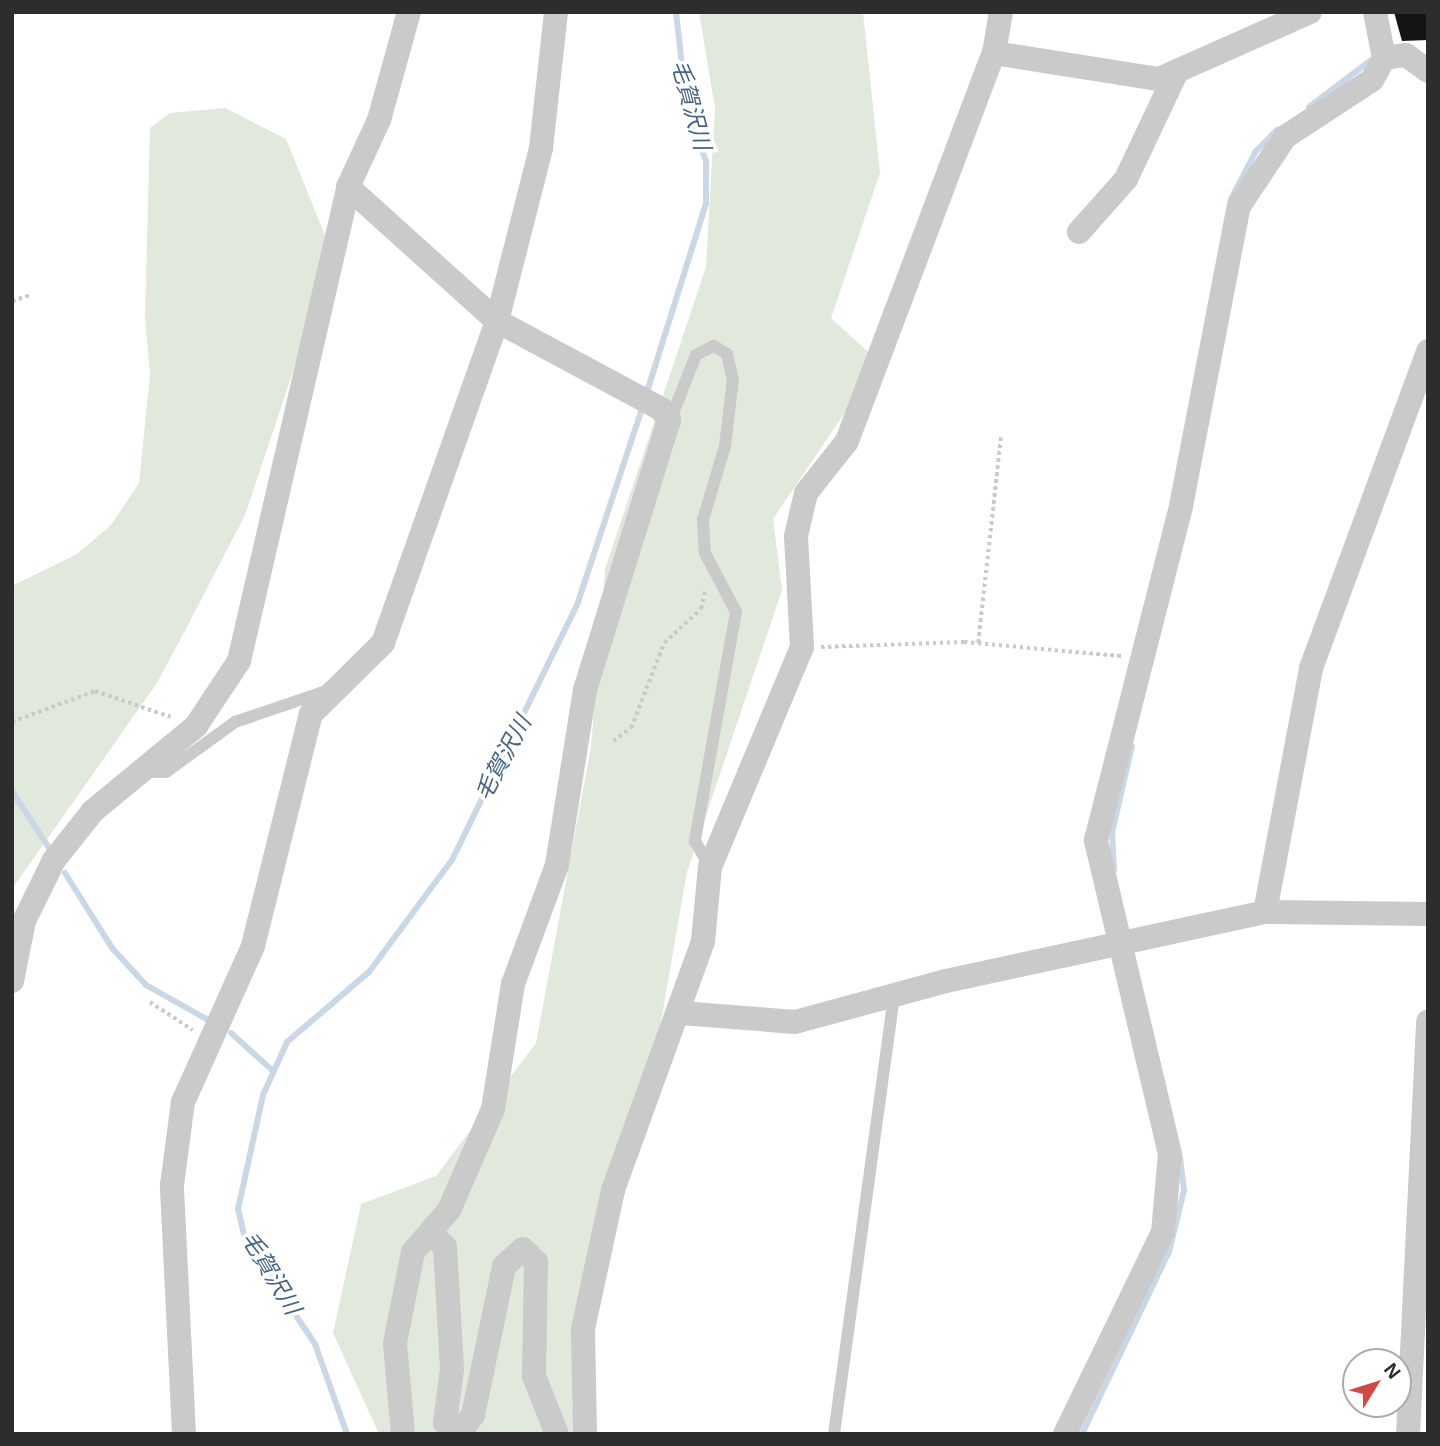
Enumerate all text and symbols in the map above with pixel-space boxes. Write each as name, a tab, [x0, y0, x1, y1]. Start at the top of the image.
water label: 毛賀沢川	[666, 57, 716, 153]
water label: 毛賀沢川	[469, 711, 537, 805]
water label: 毛賀沢川	[235, 1226, 307, 1320]
north arrow	[1342, 1348, 1412, 1418]
text: N	[1380, 1359, 1405, 1383]

